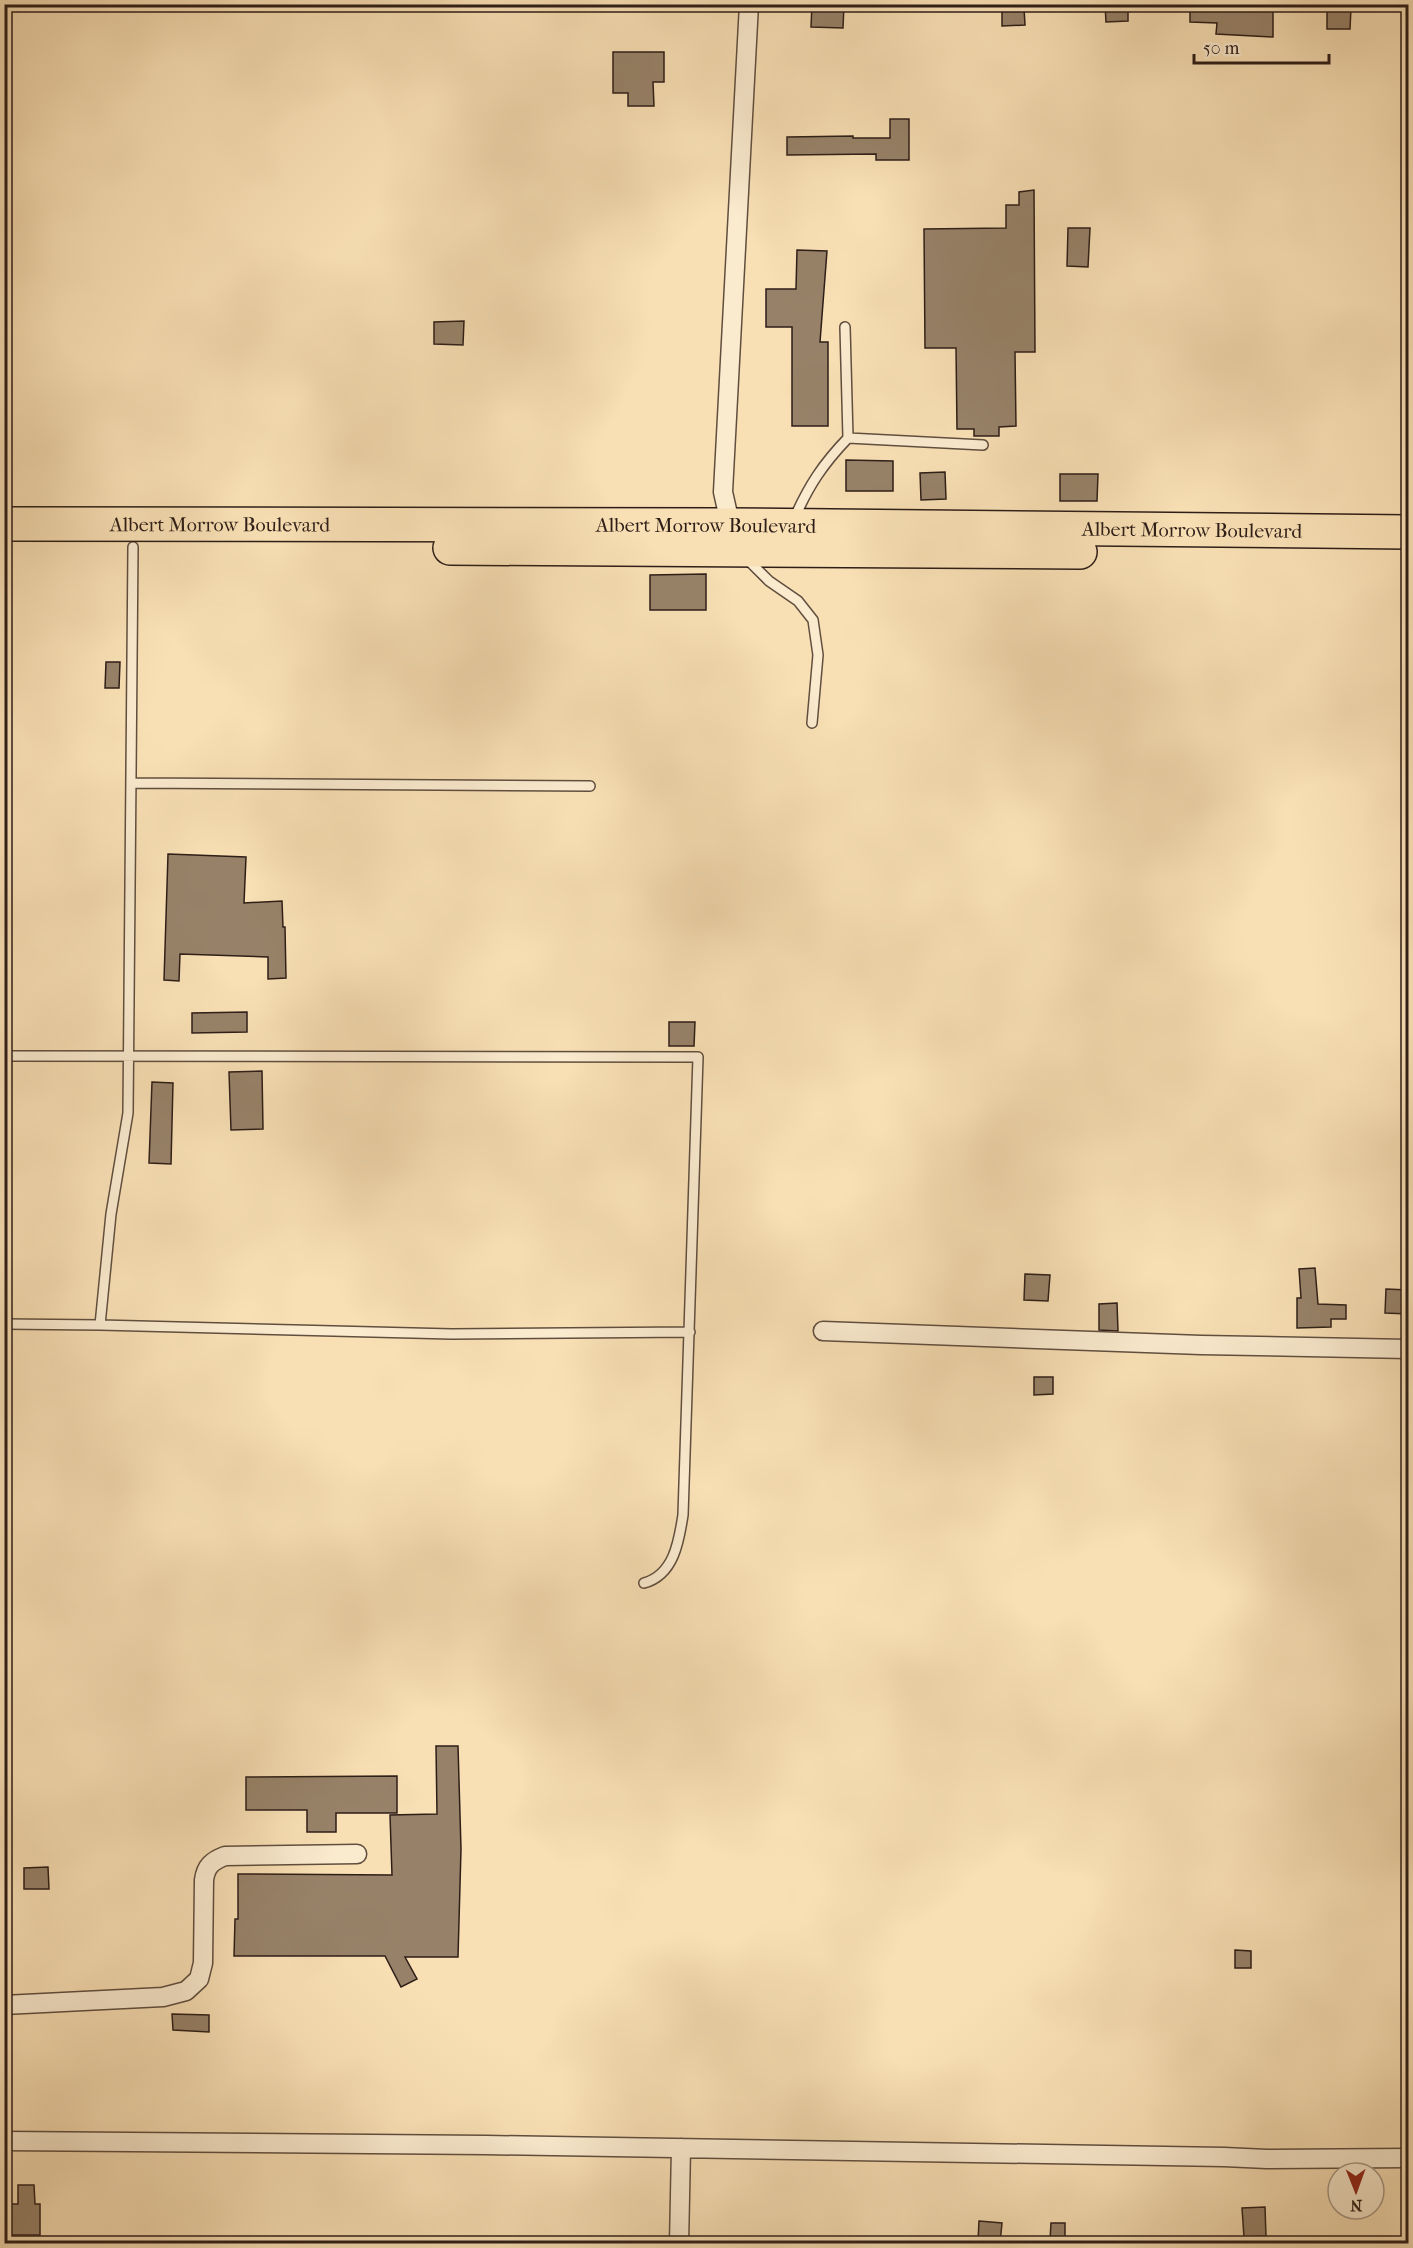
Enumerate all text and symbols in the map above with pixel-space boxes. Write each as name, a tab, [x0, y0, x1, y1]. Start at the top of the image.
scale bar	[1194, 27, 1329, 65]
text: 50 m	[1203, 38, 1240, 59]
street label: Albert Morrow Boulevard	[109, 513, 331, 536]
street label: Albert Morrow Boulevard	[595, 514, 817, 538]
street label: Albert Morrow Boulevard	[1081, 518, 1303, 543]
north arrow	[1326, 2161, 1386, 2221]
text: N	[1349, 2196, 1362, 2215]

